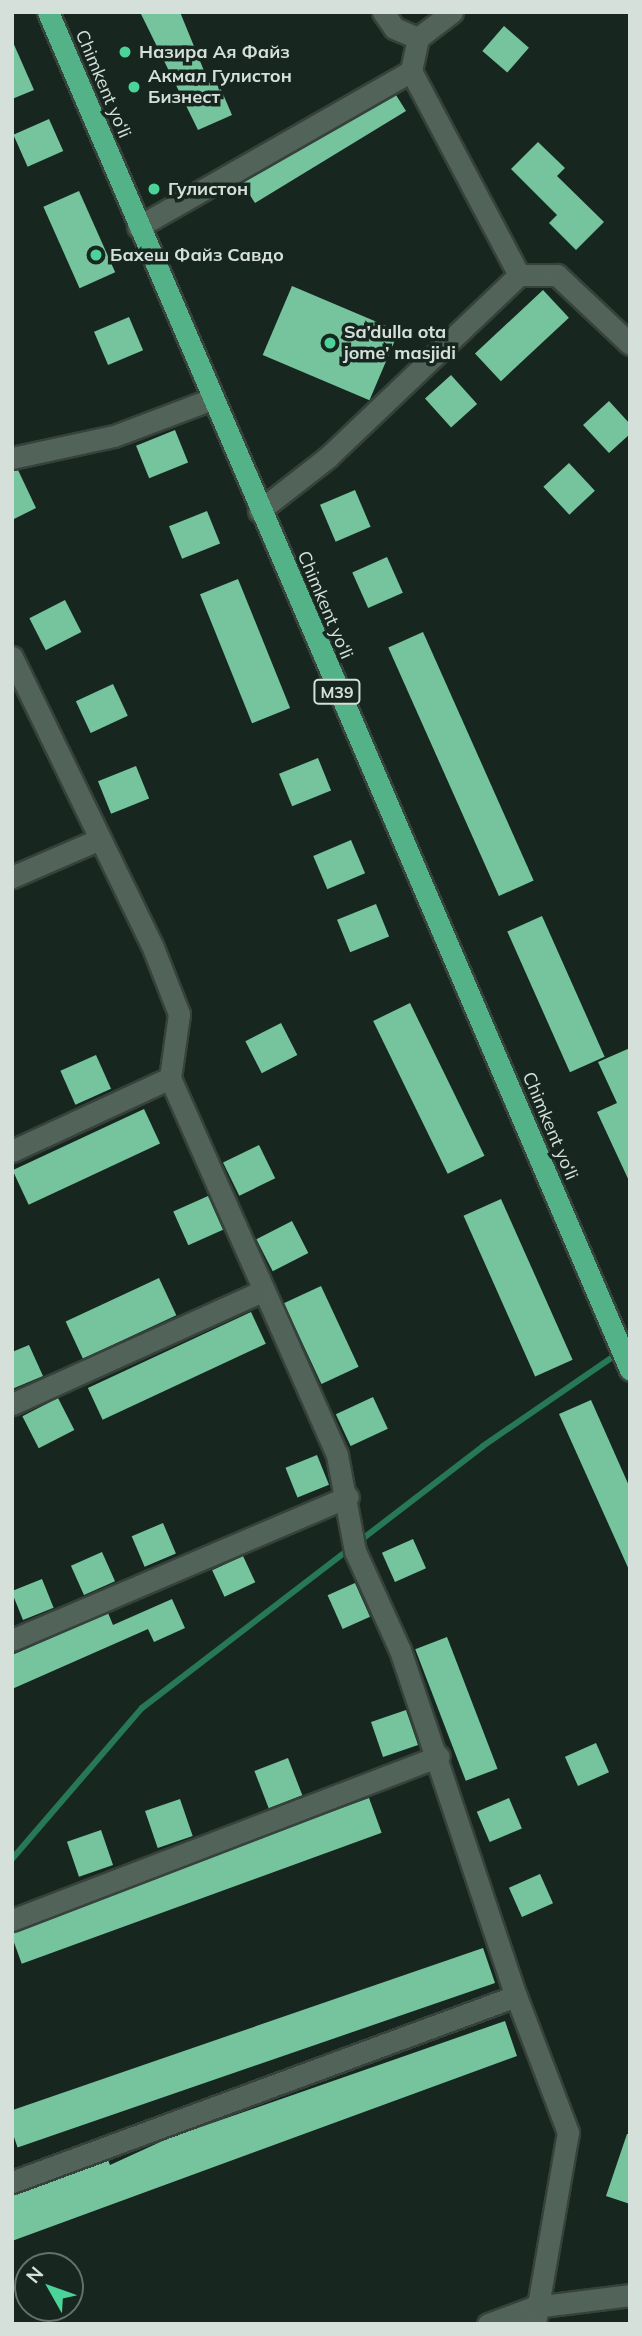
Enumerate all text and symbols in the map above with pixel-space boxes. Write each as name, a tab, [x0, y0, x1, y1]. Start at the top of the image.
street label: Chimkent yo‘li	[71, 27, 135, 141]
place label: Назира Ая Файз	[139, 41, 290, 63]
marker: Назира Ая Файз	[117, 44, 133, 60]
place label: Акмал Гулистон Бизнест	[148, 66, 292, 108]
marker: Акмал Гулистон Бизнест	[126, 79, 142, 95]
place label: Гулистон	[168, 178, 248, 200]
marker: Гулистон	[146, 181, 162, 197]
place label: Бахеш Файз Савдо	[110, 244, 284, 266]
marker: Бахеш Файз Савдо	[88, 247, 104, 263]
place label: Sa’dulla ota jome’ masjidi	[344, 322, 456, 364]
marker: Sa’dulla ota jome’ masjidi	[322, 335, 338, 351]
street label: Chimkent yo‘li	[293, 548, 357, 662]
road number: M39	[312, 680, 362, 705]
street label: Chimkent yo‘li	[518, 1069, 582, 1183]
north arrow	[14, 2252, 84, 2322]
text: N	[21, 2262, 48, 2288]

